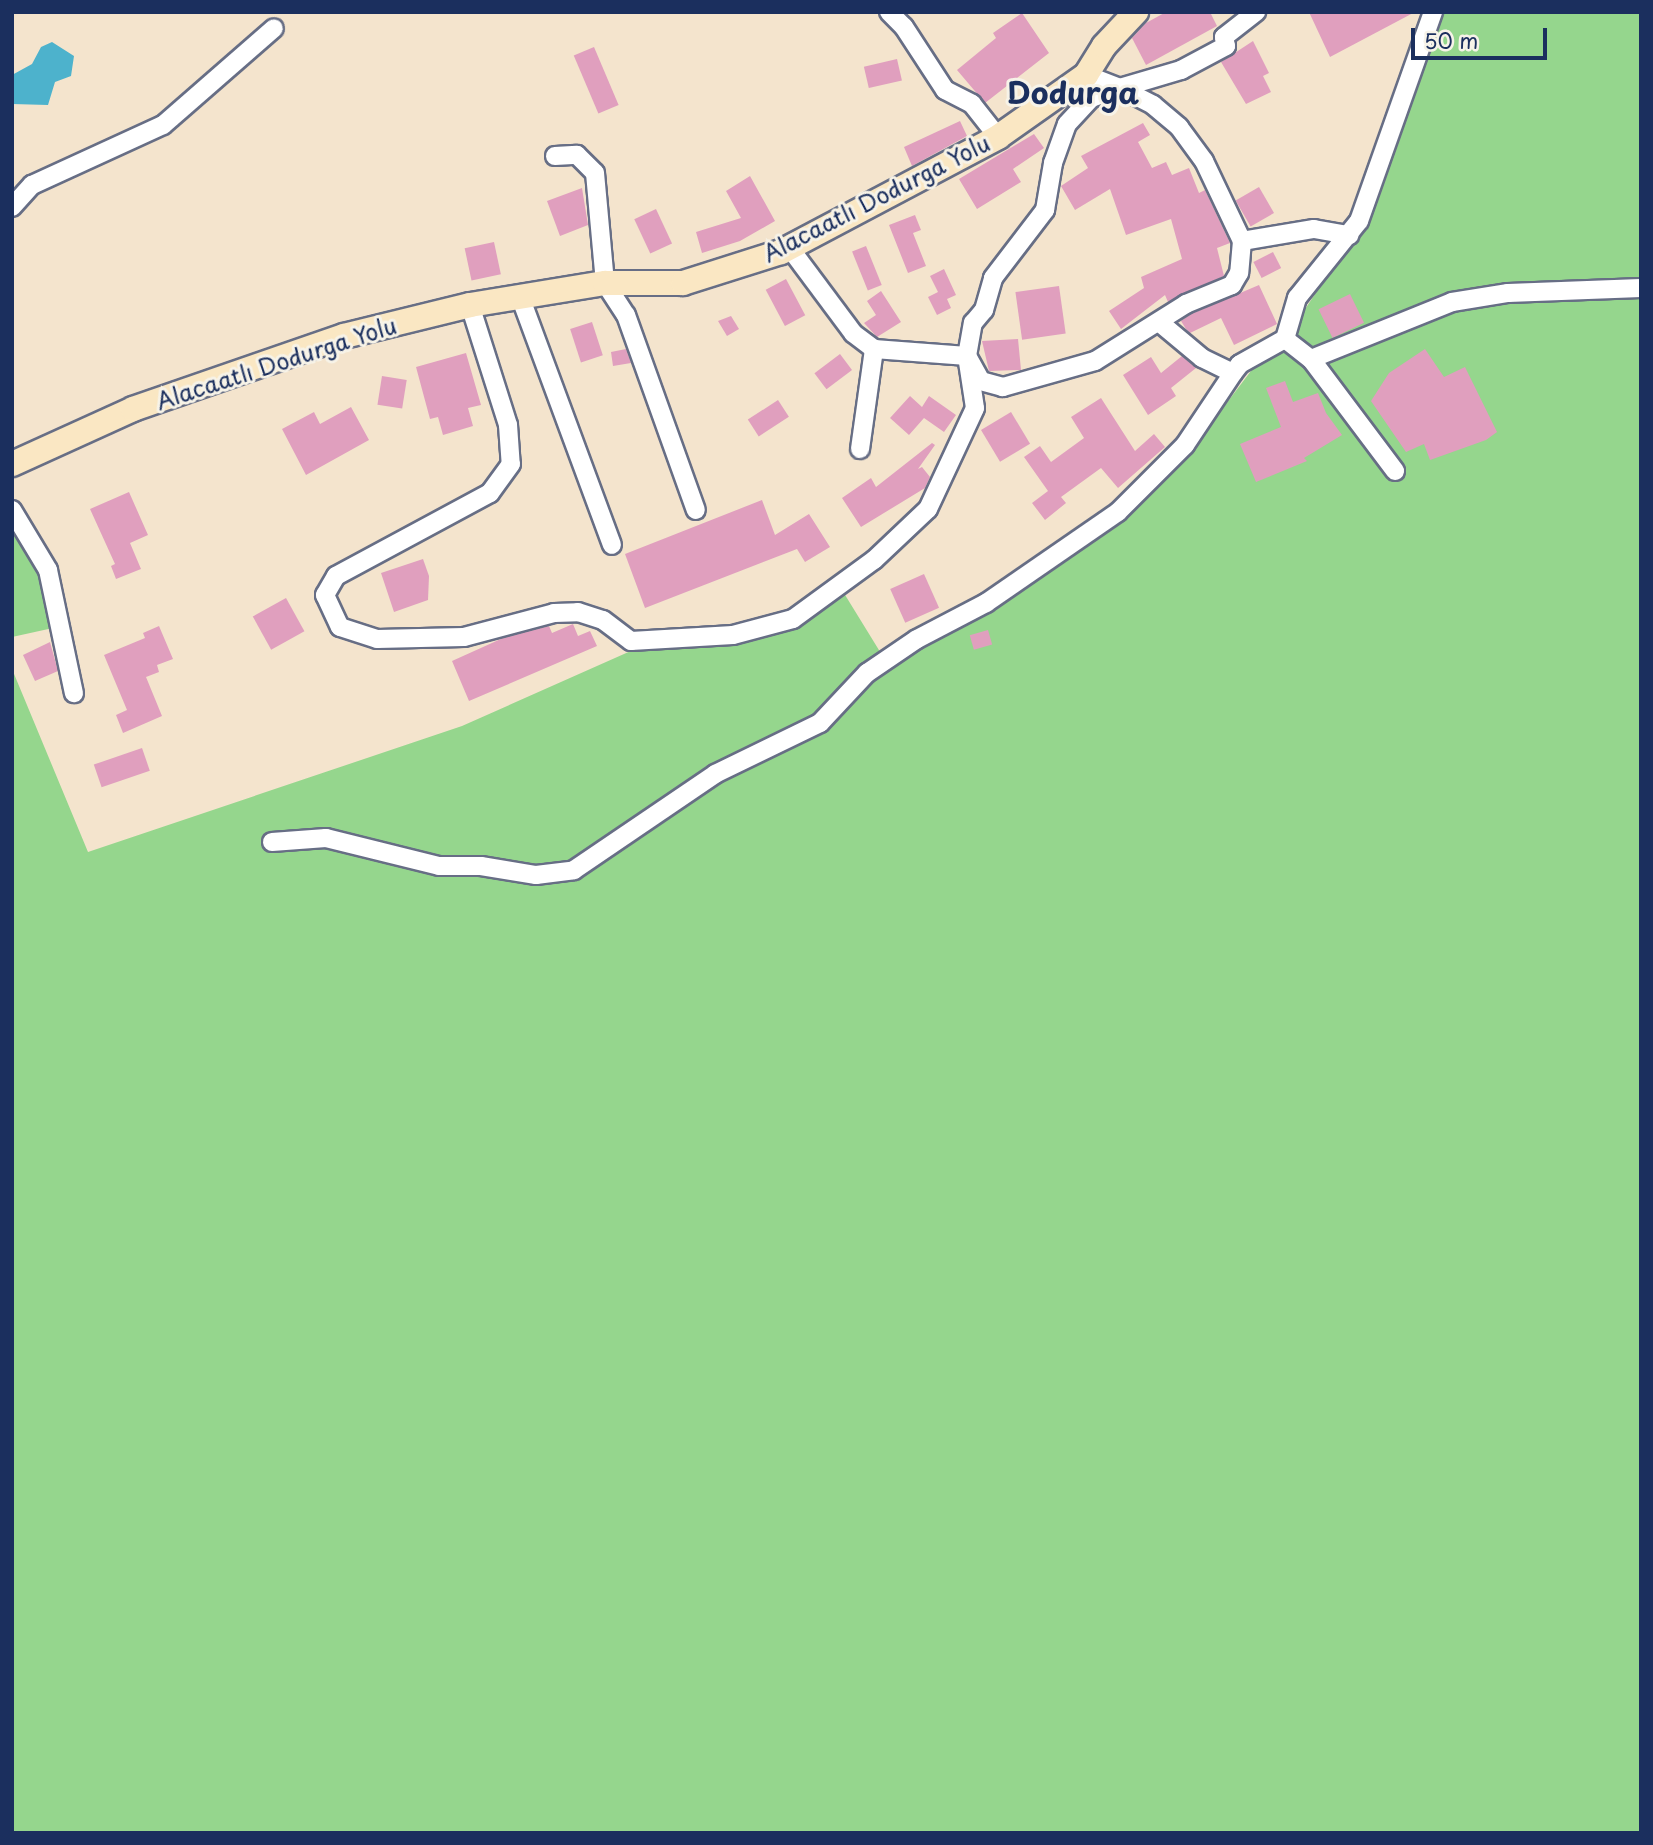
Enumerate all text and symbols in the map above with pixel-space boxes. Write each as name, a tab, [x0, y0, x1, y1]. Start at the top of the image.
scale bar	[1415, 14, 1552, 58]
text: 50 m	[1424, 24, 1478, 56]
district label: Dodurga	[1007, 74, 1139, 110]
street label: Alacaatlı Dodurga Yolu	[757, 128, 995, 268]
street label: Alacaatlı Dodurga Yolu	[151, 311, 401, 415]

